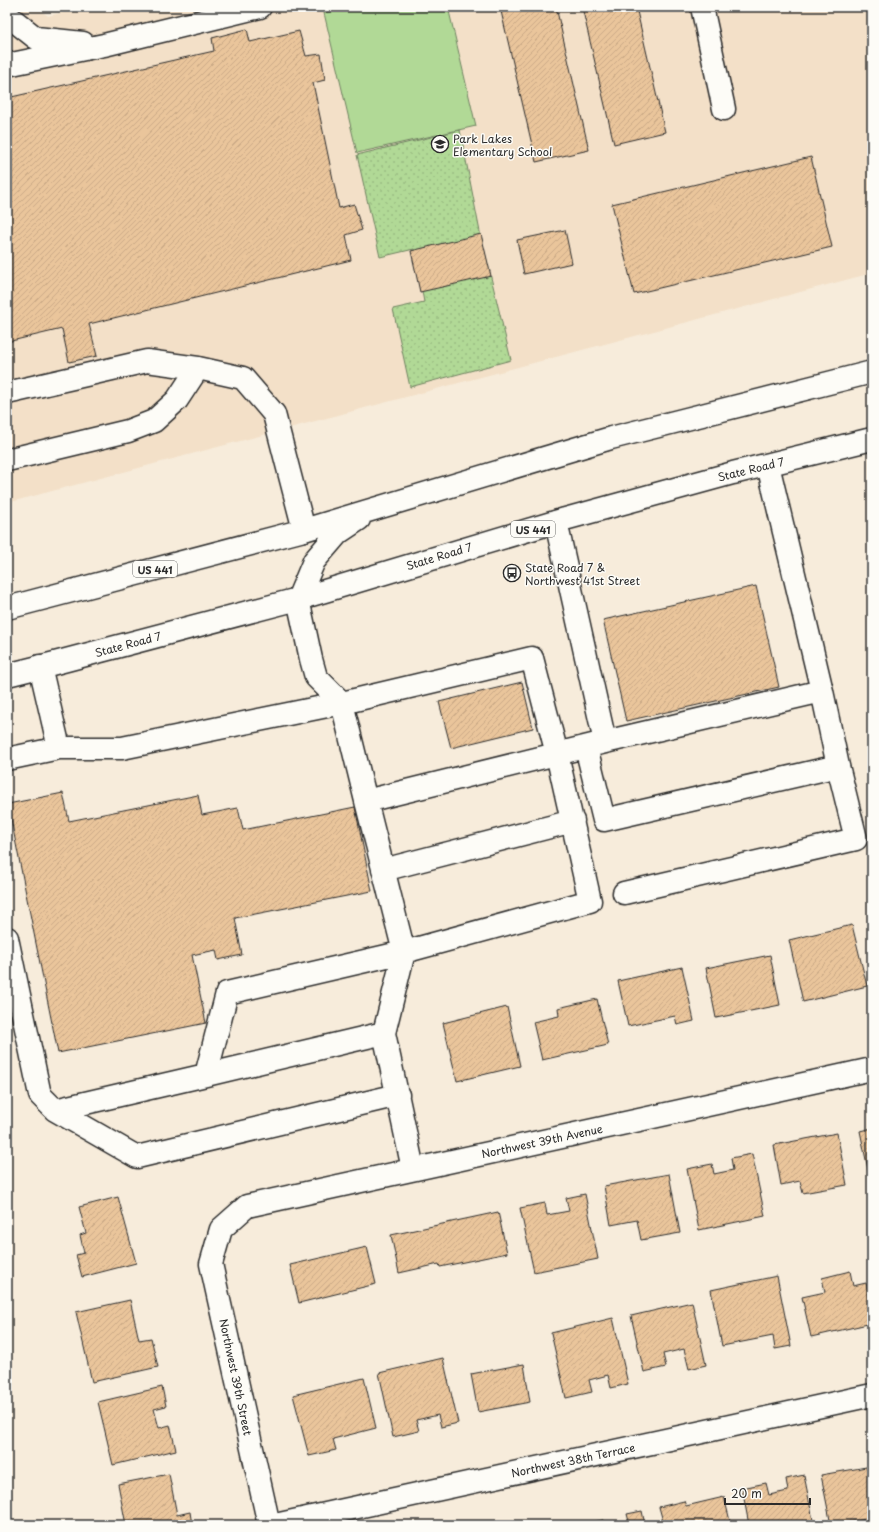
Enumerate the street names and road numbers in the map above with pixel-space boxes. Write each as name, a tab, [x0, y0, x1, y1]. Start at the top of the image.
street label: State Road 7	[716, 452, 786, 486]
road number: US 441	[511, 521, 555, 537]
street label: State Road 7	[404, 538, 474, 574]
road number: US 441	[133, 561, 177, 577]
street label: State Road 7	[93, 627, 163, 661]
street label: Northwest 39th Avenue	[480, 1120, 604, 1162]
street label: Northwest 39th Street	[215, 1317, 257, 1437]
street label: Northwest 38th Terrace	[509, 1439, 637, 1481]

